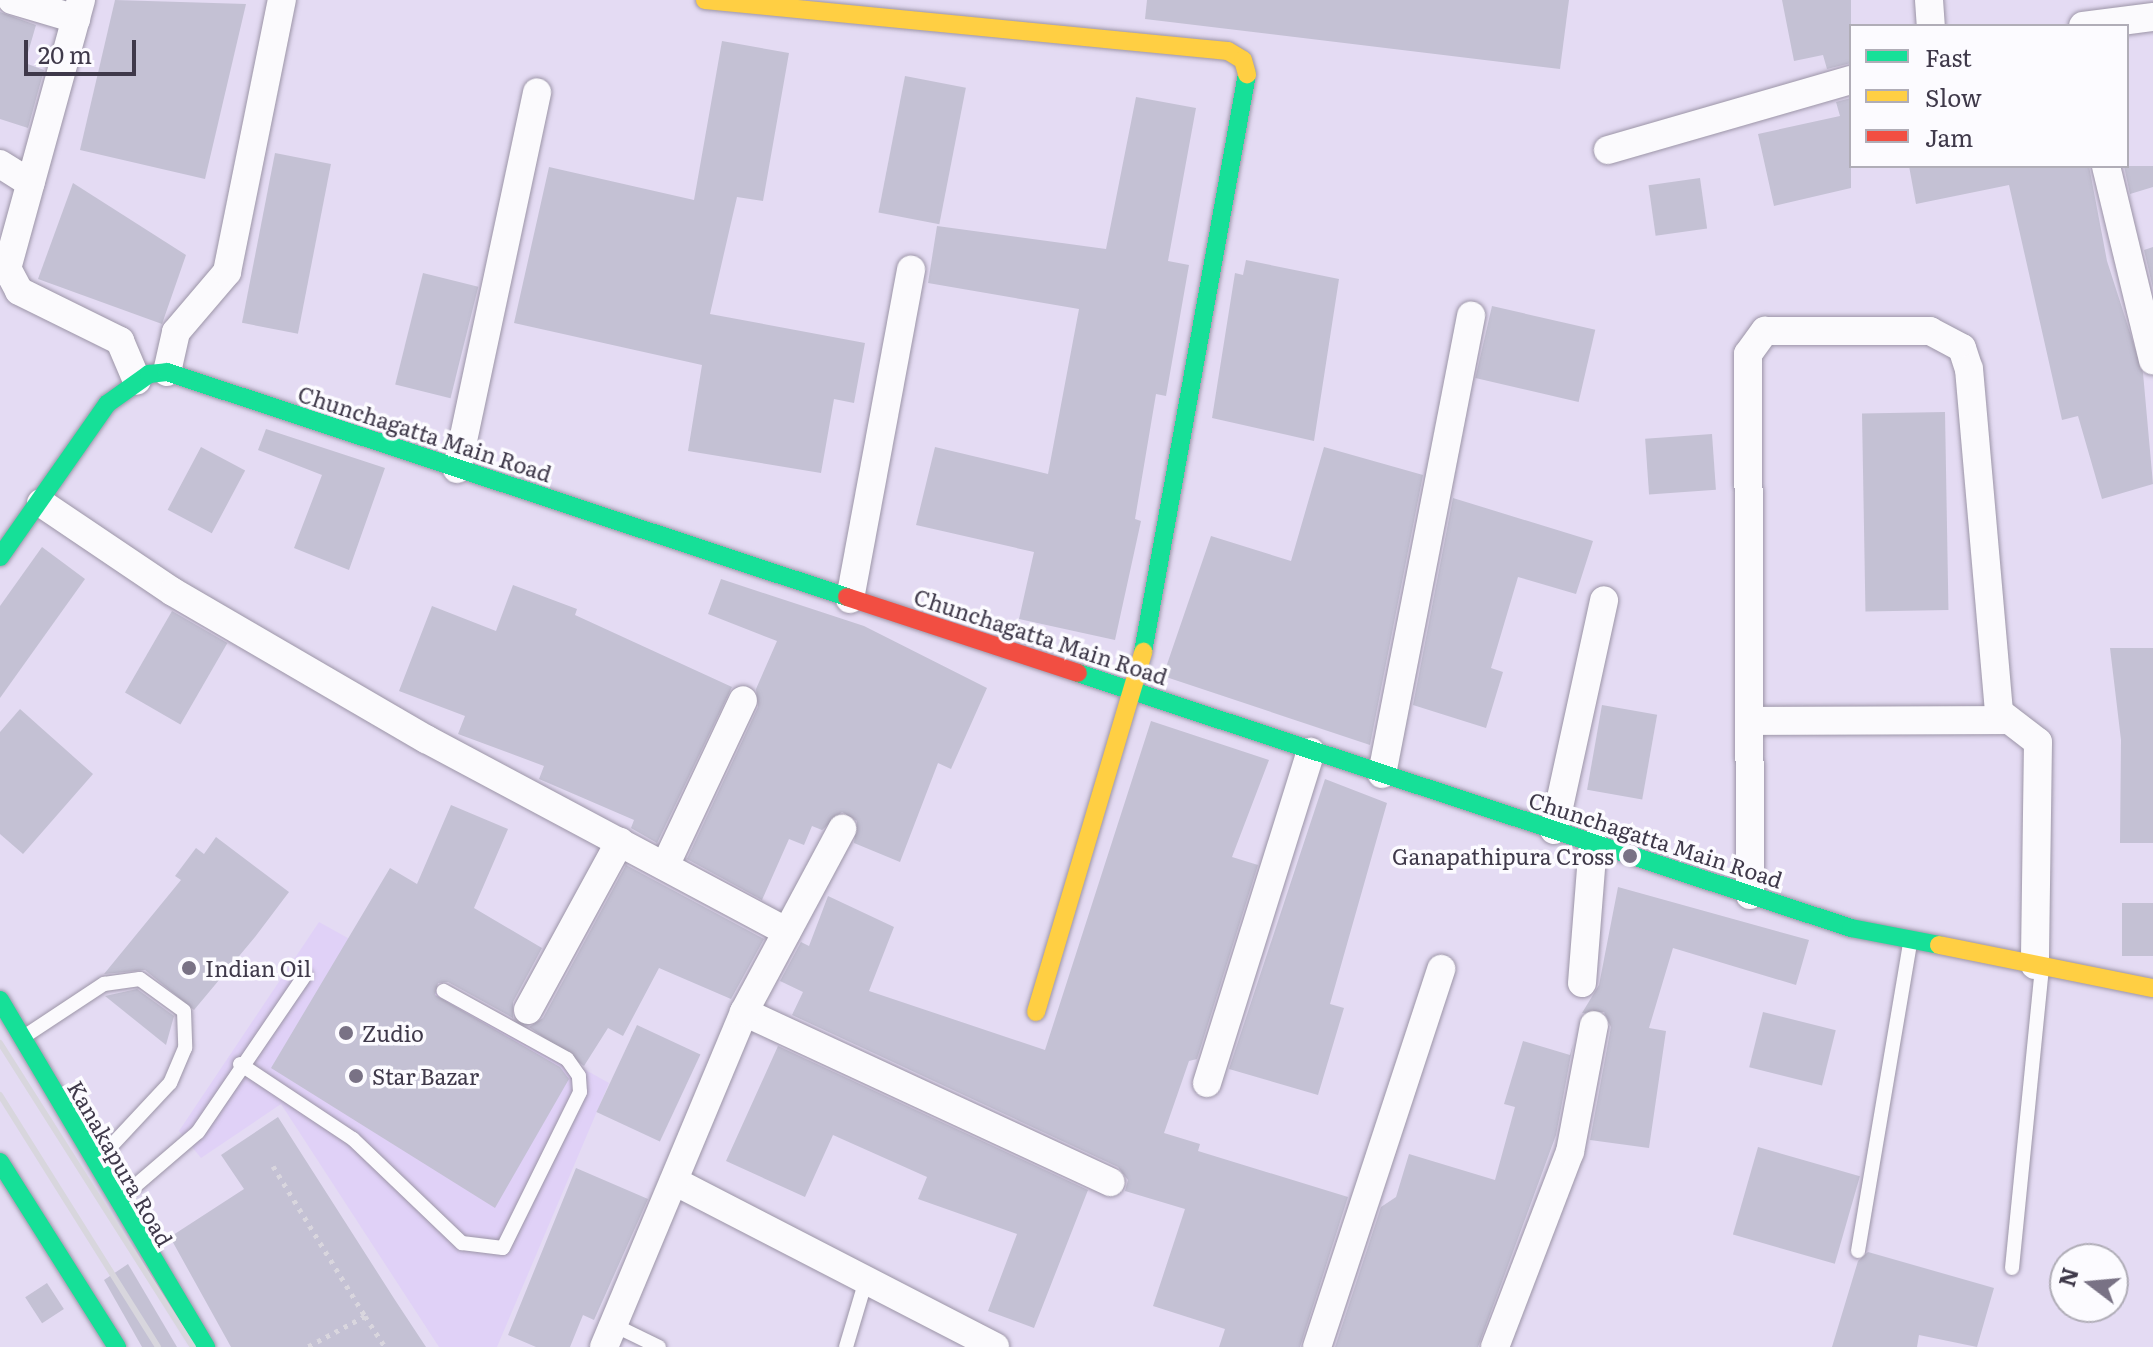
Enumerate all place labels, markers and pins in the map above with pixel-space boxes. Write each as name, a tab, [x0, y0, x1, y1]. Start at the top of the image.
place label: Ganapathipura Cross	[1392, 843, 1614, 869]
marker: Ganapathipura Cross	[1621, 847, 1639, 865]
place label: Indian Oil	[205, 955, 311, 981]
marker: Indian Oil	[180, 959, 198, 977]
place label: Zudio	[362, 1020, 424, 1046]
marker: Zudio	[337, 1024, 355, 1042]
place label: Star Bazar	[372, 1063, 479, 1089]
marker: Star Bazar	[347, 1067, 365, 1085]

